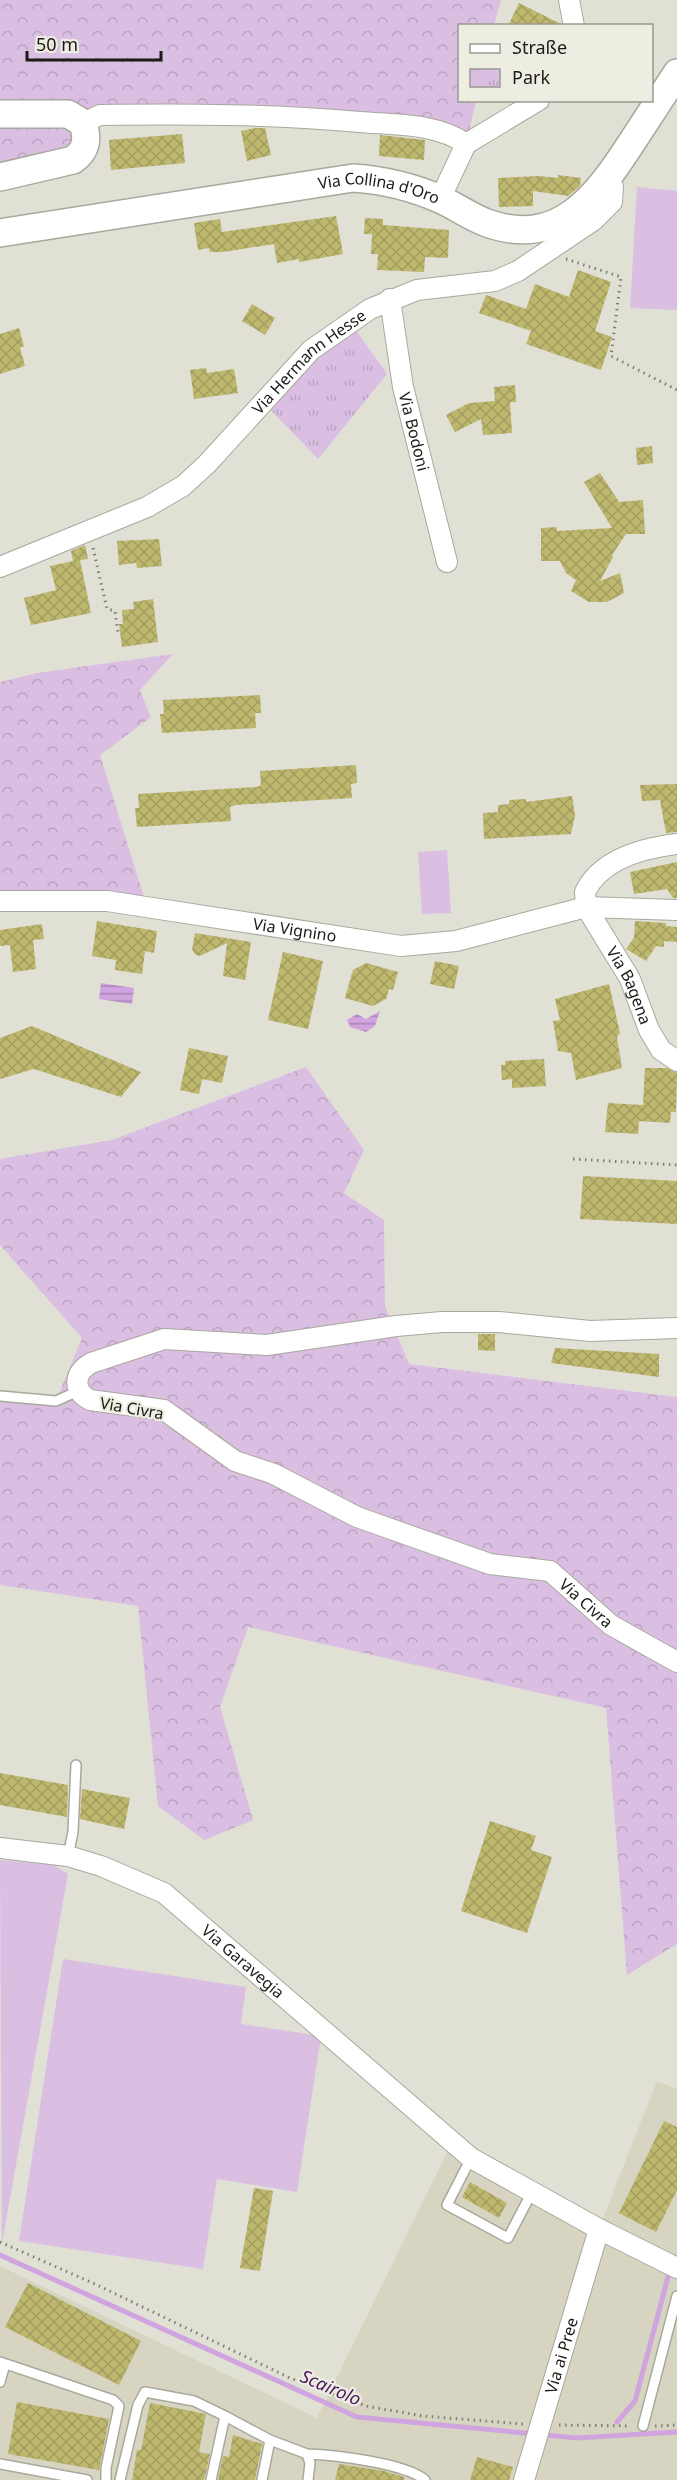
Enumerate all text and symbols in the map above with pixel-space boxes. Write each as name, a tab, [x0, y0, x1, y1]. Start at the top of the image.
scale bar	[27, 24, 160, 62]
legend	[458, 24, 653, 102]
text: 50 m	[36, 32, 78, 56]
text: Straße	[512, 35, 567, 59]
text: Park	[512, 65, 550, 89]
street label: Via Collina d'Oro	[316, 167, 443, 209]
street label: Via Hermann Hesse	[247, 304, 370, 419]
street label: Via Bodoni	[394, 390, 435, 473]
street label: Via Vignino	[252, 913, 338, 947]
street label: Via Bagena	[602, 942, 657, 1027]
street label: Via Civra	[98, 1392, 166, 1424]
street label: Via Civra	[555, 1573, 618, 1633]
street label: Via Garavegia	[197, 1919, 289, 2003]
street label: Via ai Pree	[539, 2315, 583, 2396]
water label: Scairolo	[297, 2363, 365, 2411]

